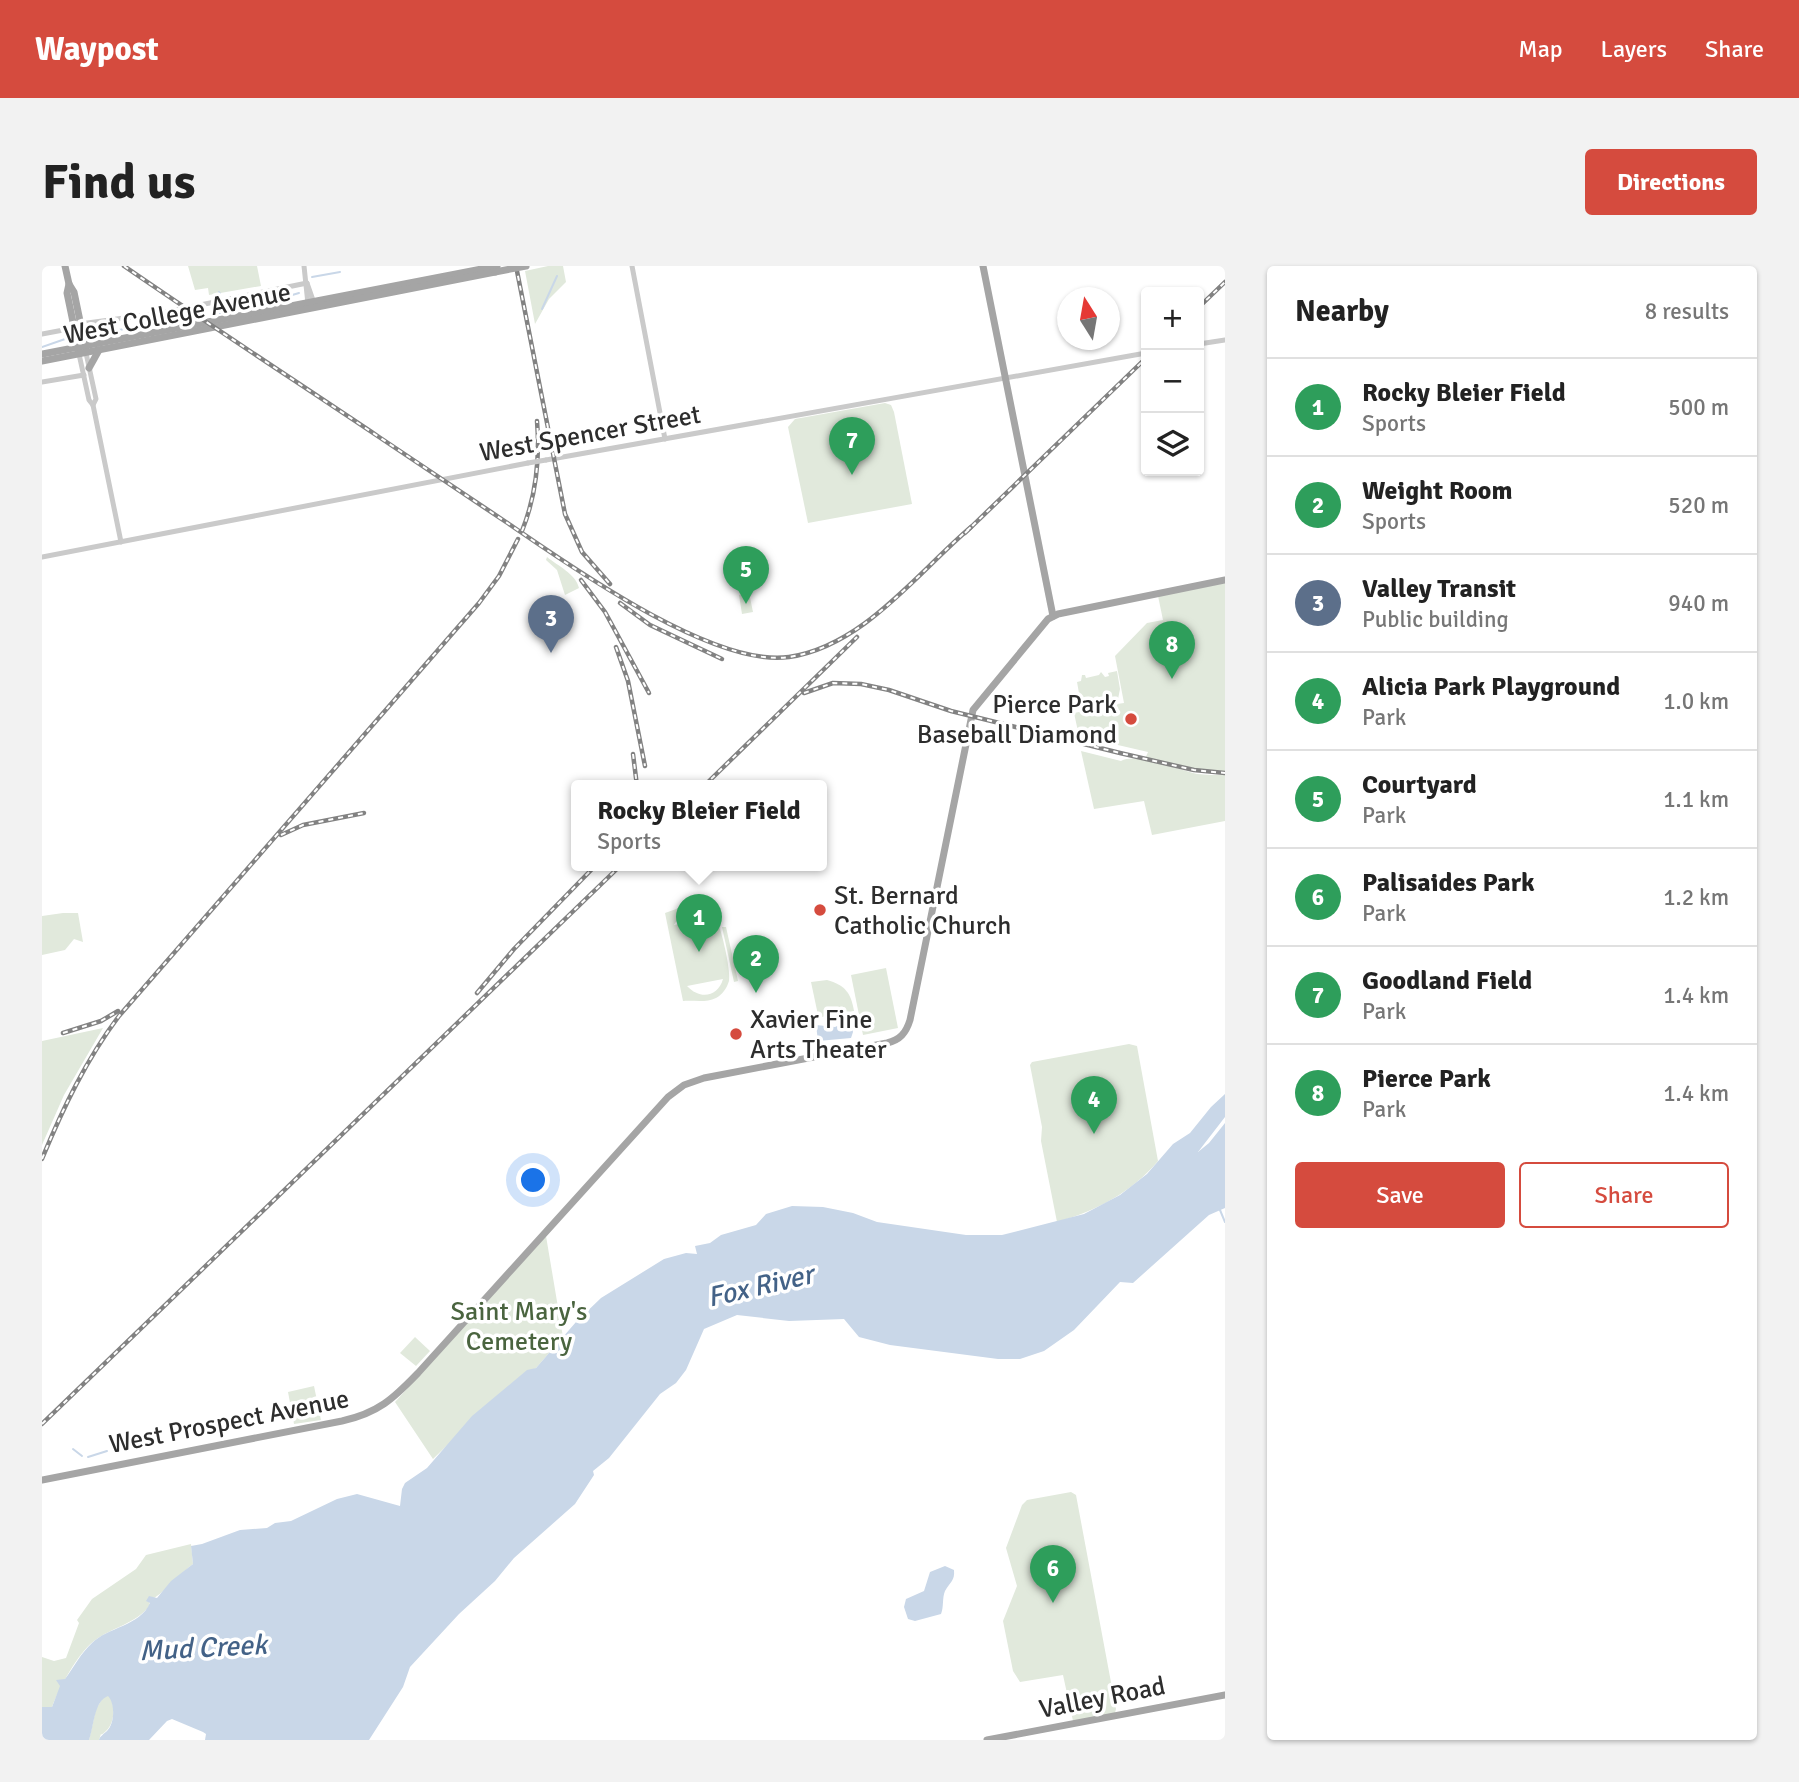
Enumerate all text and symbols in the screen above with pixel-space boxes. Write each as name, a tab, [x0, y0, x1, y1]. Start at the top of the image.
text: Waypost	[35, 29, 159, 70]
text: Map	[1518, 34, 1563, 64]
text: Layers	[1601, 34, 1667, 64]
text: Share	[1705, 34, 1764, 64]
button: Directions	[1585, 149, 1757, 215]
text: Find us	[42, 152, 195, 212]
street label: West College Avenue	[61, 276, 294, 352]
north arrow	[1057, 287, 1120, 350]
map controls	[1141, 287, 1204, 476]
button: +	[1141, 287, 1204, 350]
text: Nearby	[1295, 293, 1389, 330]
text: 8 results	[1645, 297, 1729, 326]
button: −	[1141, 350, 1204, 413]
text: Rocky Bleier Field	[1362, 377, 1566, 409]
text: 1	[1312, 393, 1324, 422]
text: 500 m	[1668, 393, 1729, 422]
street label: West Spencer Street	[477, 399, 703, 469]
text: Sports	[1362, 409, 1426, 438]
button: layers	[1141, 413, 1204, 476]
pin: 7	[829, 417, 875, 475]
text: Weight Room	[1362, 475, 1512, 507]
text: 2	[1312, 491, 1324, 520]
text: 520 m	[1668, 491, 1729, 520]
text: Sports	[1362, 507, 1426, 536]
pin: 5	[723, 546, 769, 604]
text: Valley Transit	[1362, 573, 1516, 605]
text: 3	[1312, 589, 1324, 618]
text: 940 m	[1668, 589, 1729, 618]
pin: 3	[528, 595, 574, 653]
text: Public building	[1362, 605, 1509, 634]
pin: 8	[1149, 621, 1195, 679]
text: Alicia Park Playground	[1362, 671, 1620, 703]
text: 4	[1312, 687, 1324, 716]
text: 1.0 km	[1663, 687, 1729, 716]
place label: Pierce Park Baseball Diamond	[917, 689, 1117, 751]
text: Park	[1362, 703, 1406, 732]
marker: Pierce Park Baseball Diamond	[1123, 711, 1139, 727]
text: Courtyard	[1362, 769, 1477, 801]
popup	[571, 780, 827, 871]
text: 5	[1312, 785, 1324, 814]
text: 1.1 km	[1663, 785, 1729, 814]
text: Rocky Bleier Field	[597, 795, 801, 827]
text: Park	[1362, 801, 1406, 830]
text: Sports	[597, 827, 661, 856]
text: Palisaides Park	[1362, 867, 1535, 899]
place label: St. Bernard Catholic Church	[834, 880, 1011, 942]
text: 6	[1312, 883, 1324, 912]
text: 1.2 km	[1663, 883, 1729, 912]
pin: 1	[676, 894, 722, 952]
text: Park	[1362, 899, 1406, 928]
marker: St. Bernard Catholic Church	[812, 902, 828, 918]
pin: 2	[733, 935, 779, 993]
text: Goodland Field	[1362, 965, 1532, 997]
text: 7	[1312, 981, 1324, 1010]
text: 1.4 km	[1663, 981, 1729, 1010]
text: Park	[1362, 997, 1406, 1026]
place label: Xavier Fine Arts Theater	[750, 1004, 887, 1066]
marker: Xavier Fine Arts Theater	[728, 1026, 744, 1042]
text: Pierce Park	[1362, 1063, 1491, 1095]
pin: 4	[1071, 1076, 1117, 1134]
text: 8	[1312, 1079, 1324, 1108]
text: 1.4 km	[1663, 1079, 1729, 1108]
text: Park	[1362, 1095, 1406, 1124]
button: Save	[1295, 1162, 1505, 1228]
button: Share	[1519, 1162, 1729, 1228]
your location	[516, 1163, 550, 1197]
water label: Fox River	[704, 1256, 820, 1315]
park label: Saint Mary's Cemetery	[450, 1296, 588, 1358]
street label: West Prospect Avenue	[106, 1383, 352, 1461]
pin: 6	[1030, 1545, 1076, 1603]
water label: Mud Creek	[138, 1628, 271, 1668]
street label: Valley Road	[1036, 1670, 1168, 1726]

